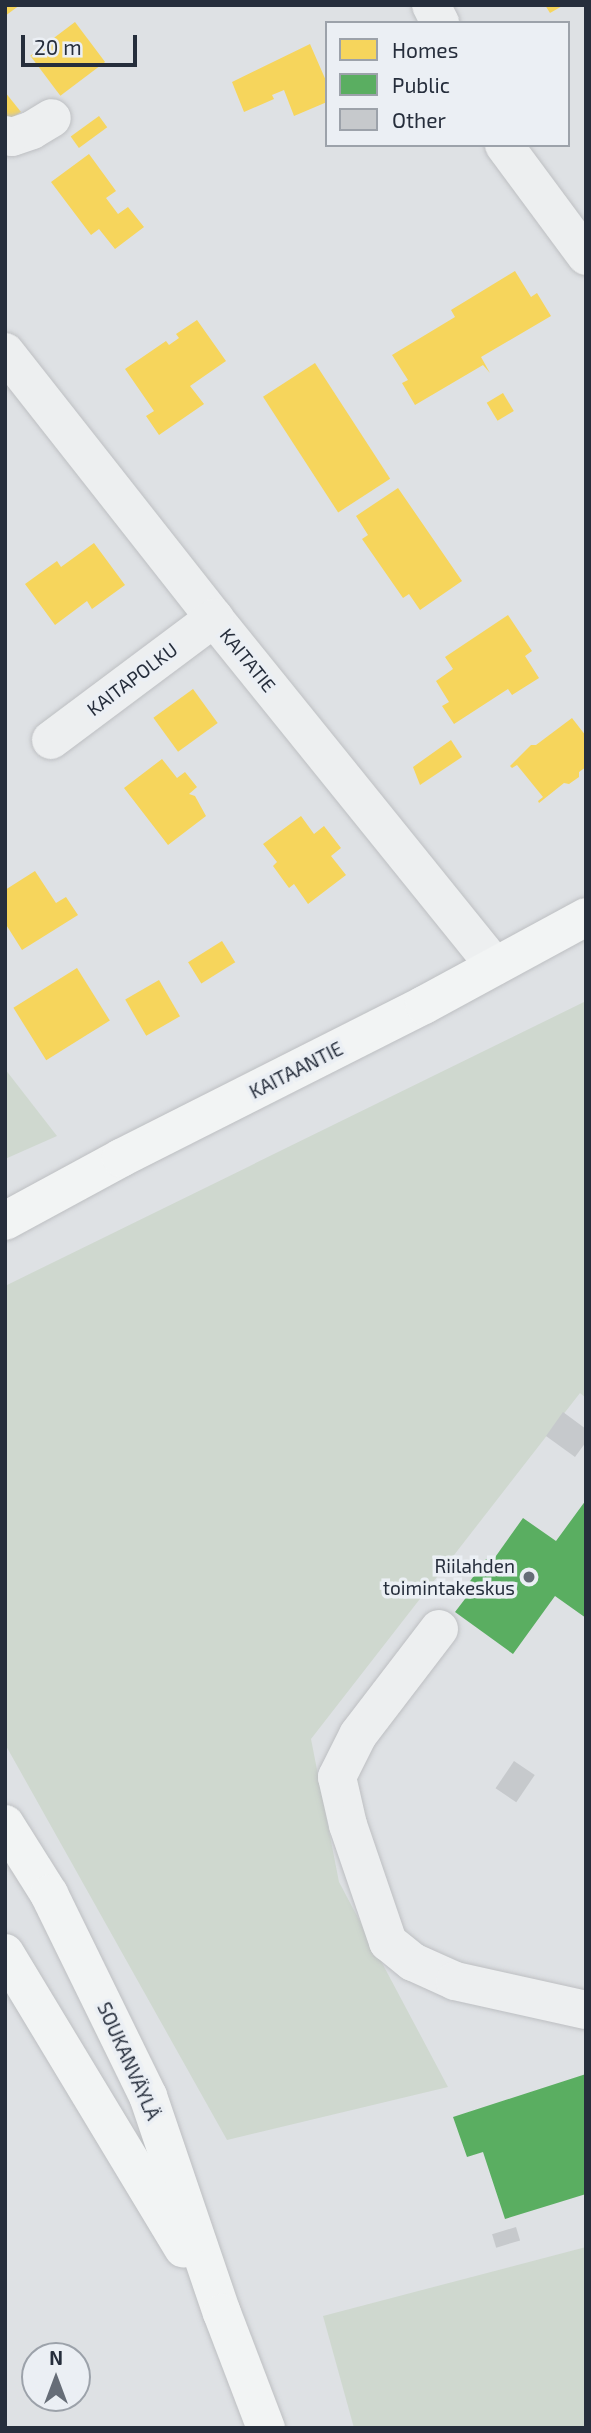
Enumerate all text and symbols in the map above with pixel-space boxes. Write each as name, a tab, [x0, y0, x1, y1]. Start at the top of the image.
scale bar	[24, 21, 140, 65]
legend	[325, 21, 570, 147]
text: 20 m	[34, 34, 82, 59]
text: Homes	[392, 37, 458, 62]
text: Public	[392, 72, 450, 97]
text: Other	[392, 107, 446, 132]
street label: KAITATIE	[215, 624, 281, 696]
street label: KAITAPOLKU	[82, 638, 182, 720]
street label: KAITAANTIE	[246, 1037, 346, 1103]
place label: Riilahden toimintakeskus	[383, 1555, 515, 1599]
marker: Riilahden toimintakeskus	[521, 1569, 537, 1585]
street label: SOUKANVÄYLÄ	[93, 1999, 165, 2123]
north arrow	[21, 2342, 91, 2412]
text: N	[49, 2346, 63, 2369]

